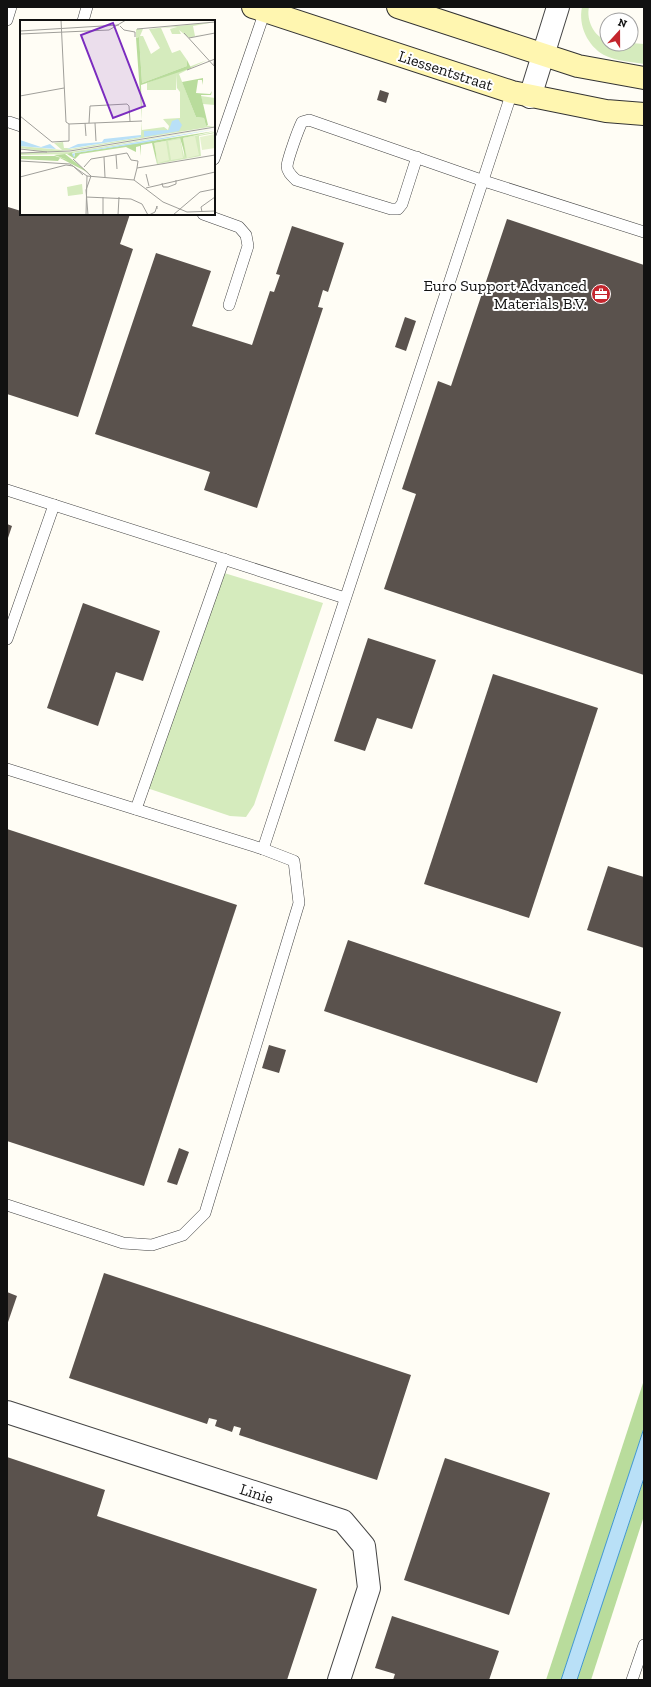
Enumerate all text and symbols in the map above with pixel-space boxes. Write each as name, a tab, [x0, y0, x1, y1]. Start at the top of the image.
north arrow	[599, 12, 639, 52]
text: N	[616, 16, 629, 31]
inset map	[20, 20, 215, 215]
street label: Liessentstraat	[396, 46, 496, 95]
place label: Euro Support Advanced Materials B.V.	[423, 276, 587, 313]
office icon: Euro Support Advanced Materials B.V.	[590, 283, 612, 305]
street label: Linie	[238, 1479, 276, 1508]

